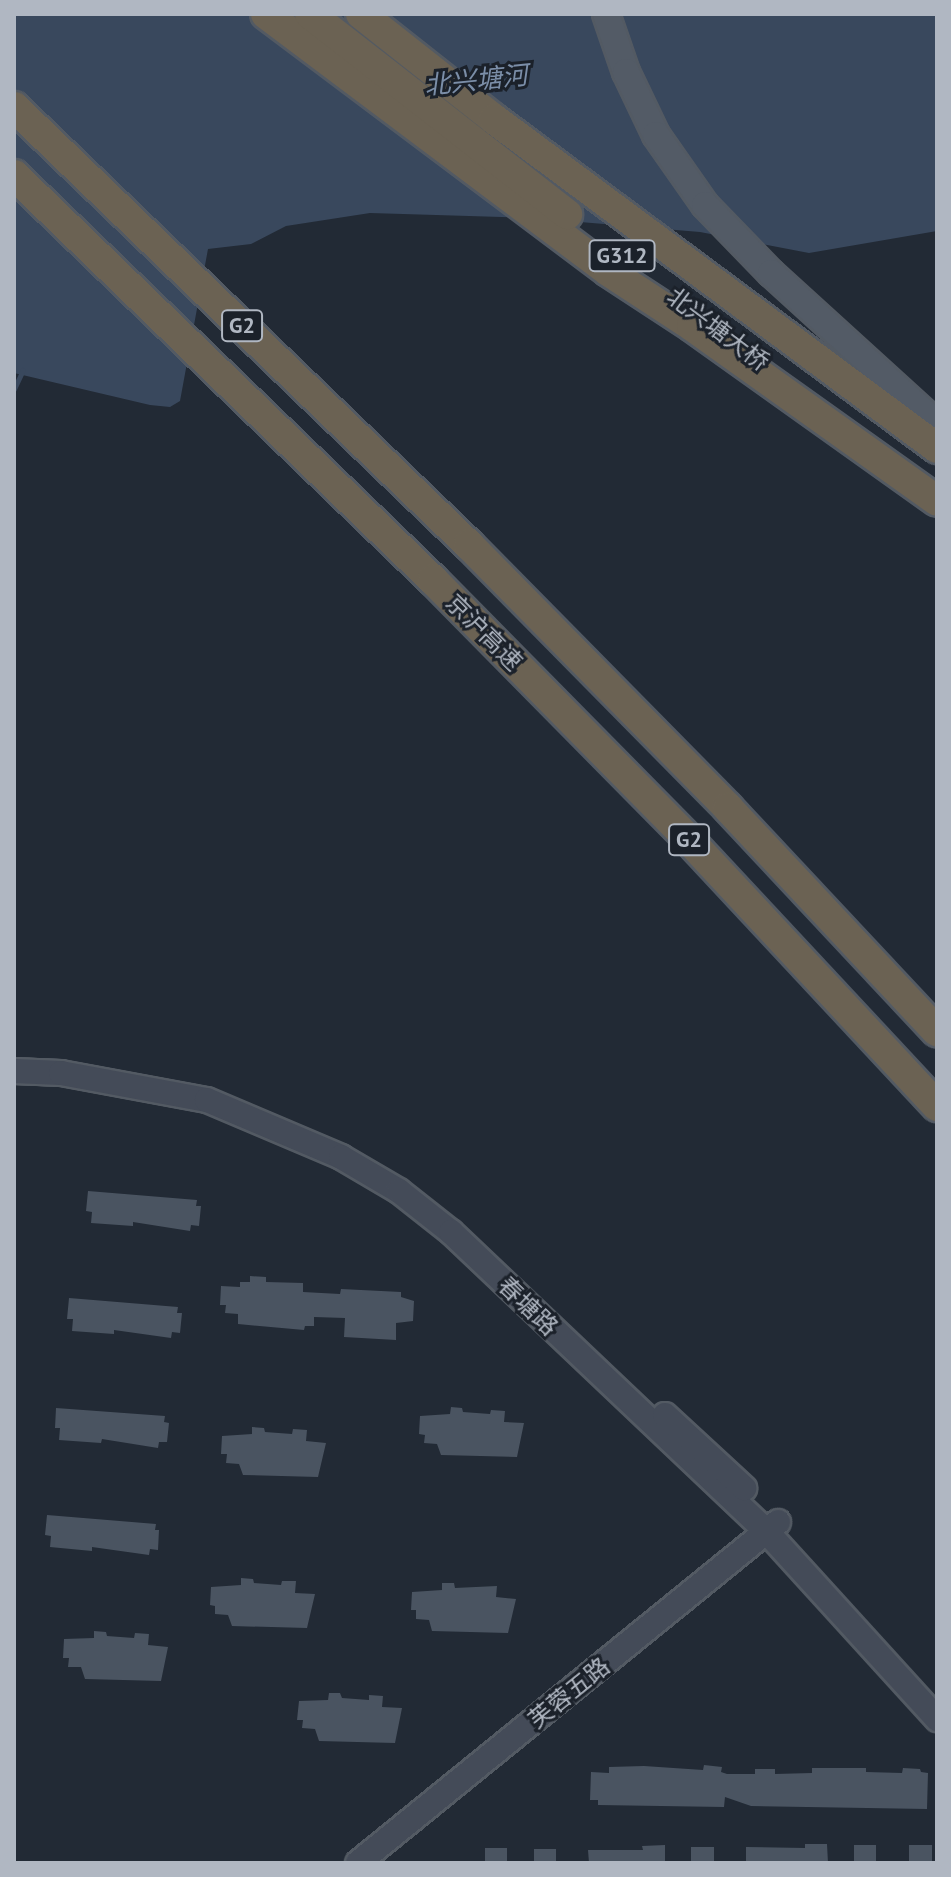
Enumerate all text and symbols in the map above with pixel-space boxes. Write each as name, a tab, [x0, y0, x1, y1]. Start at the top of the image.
water label: 北兴塘河	[423, 59, 529, 101]
road number: G312	[588, 238, 656, 274]
street label: 北兴塘大桥	[661, 281, 775, 377]
road number: G2	[220, 308, 264, 344]
street label: 京沪高速	[440, 588, 528, 676]
road number: G2	[667, 822, 711, 858]
street label: 春塘路	[492, 1271, 564, 1341]
street label: 芙蓉五路	[523, 1652, 615, 1734]

